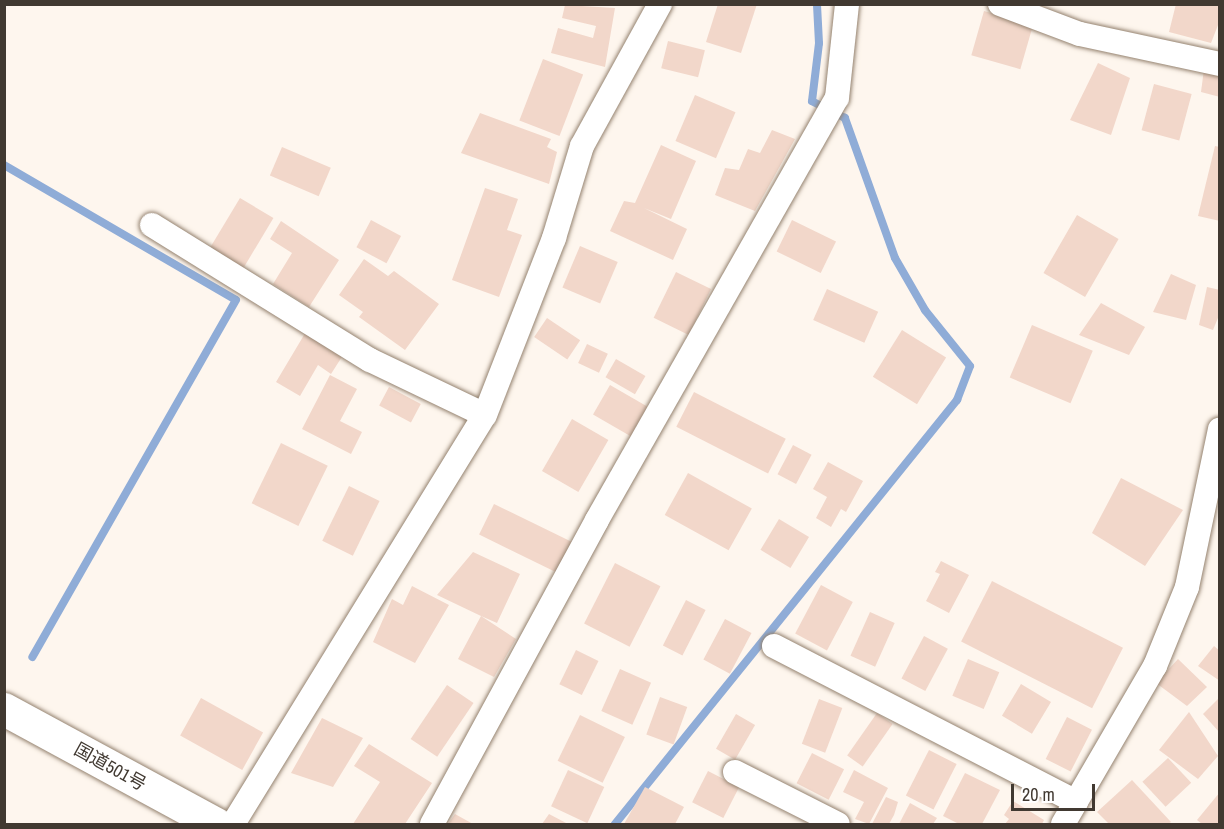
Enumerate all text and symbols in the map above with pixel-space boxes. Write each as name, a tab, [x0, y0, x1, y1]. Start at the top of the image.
street label: 国道501号	[70, 738, 150, 796]
scale bar	[1014, 772, 1098, 810]
text: 20 m	[1022, 782, 1055, 807]

